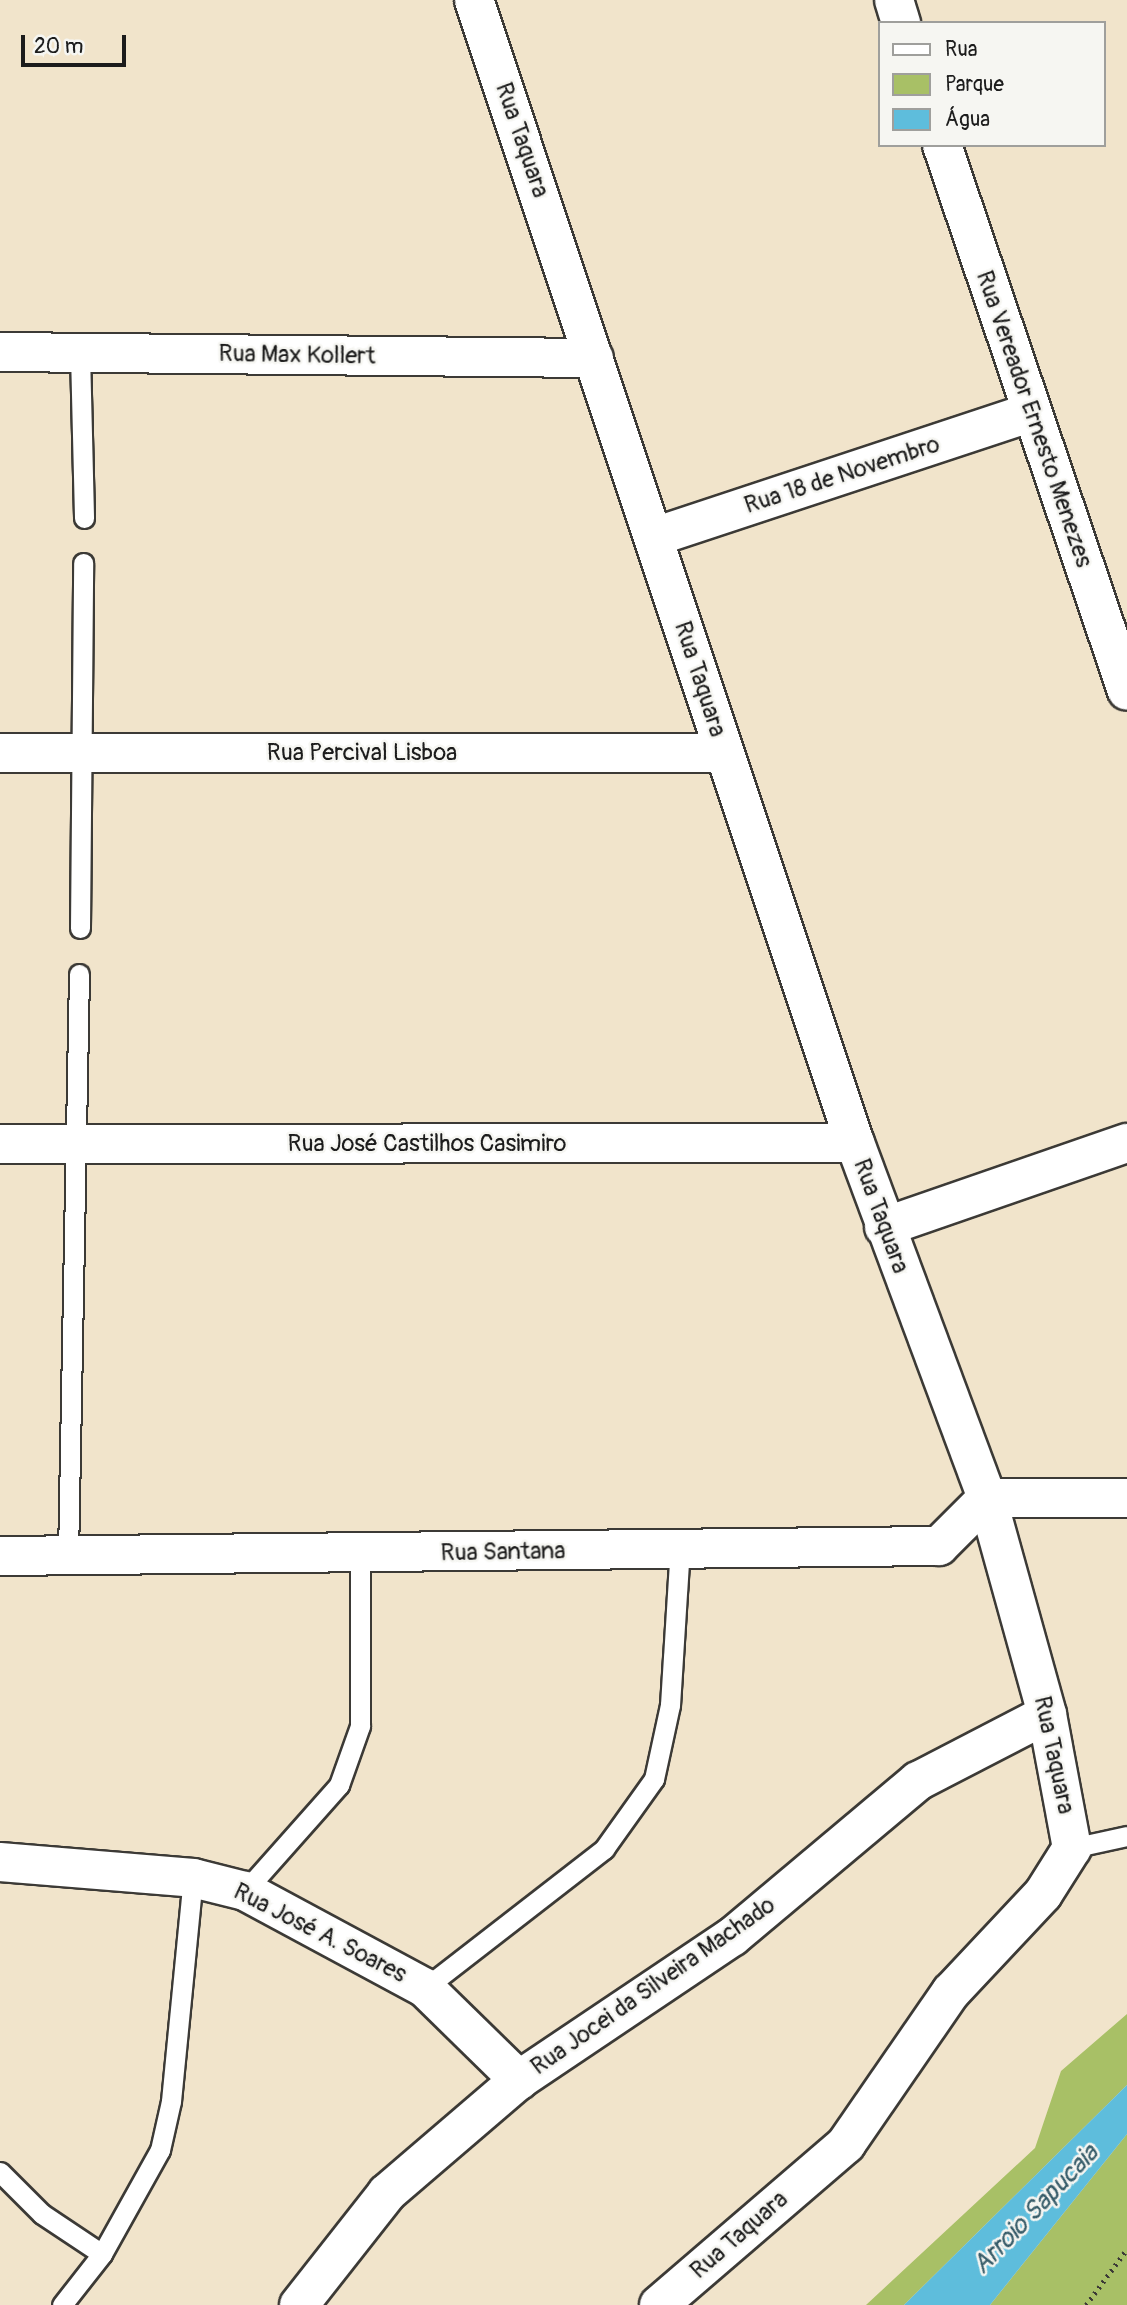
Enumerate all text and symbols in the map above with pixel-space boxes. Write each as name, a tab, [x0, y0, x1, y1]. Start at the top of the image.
scale bar	[24, 21, 130, 65]
legend	[878, 21, 1106, 147]
text: 20 m	[34, 33, 83, 60]
text: Rua	[945, 36, 978, 63]
text: Parque	[945, 71, 1004, 98]
street label: Rua Taquara	[489, 79, 555, 201]
text: Água	[945, 106, 990, 133]
street label: Rua Vereador Ernesto Menezes	[970, 267, 1098, 571]
street label: Rua Max Kollert	[218, 339, 376, 371]
street label: Rua 18 de Novembro	[741, 430, 943, 520]
street label: Rua Taquara	[668, 618, 732, 740]
street label: Rua Percival Lisboa	[267, 739, 457, 767]
street label: Rua José Castilhos Casimiro	[288, 1130, 566, 1158]
street label: Rua Taquara	[847, 1155, 915, 1277]
street label: Rua Santana	[440, 1537, 566, 1567]
street label: Rua Taquara	[1027, 1694, 1081, 1816]
street label: Rua José A. Soares	[229, 1877, 411, 1989]
street label: Rua Jocei da Silveira Machado	[525, 1891, 781, 2081]
water label: Arroio Sapucaia	[967, 2139, 1105, 2281]
street label: Rua Taquara	[684, 2185, 794, 2285]

